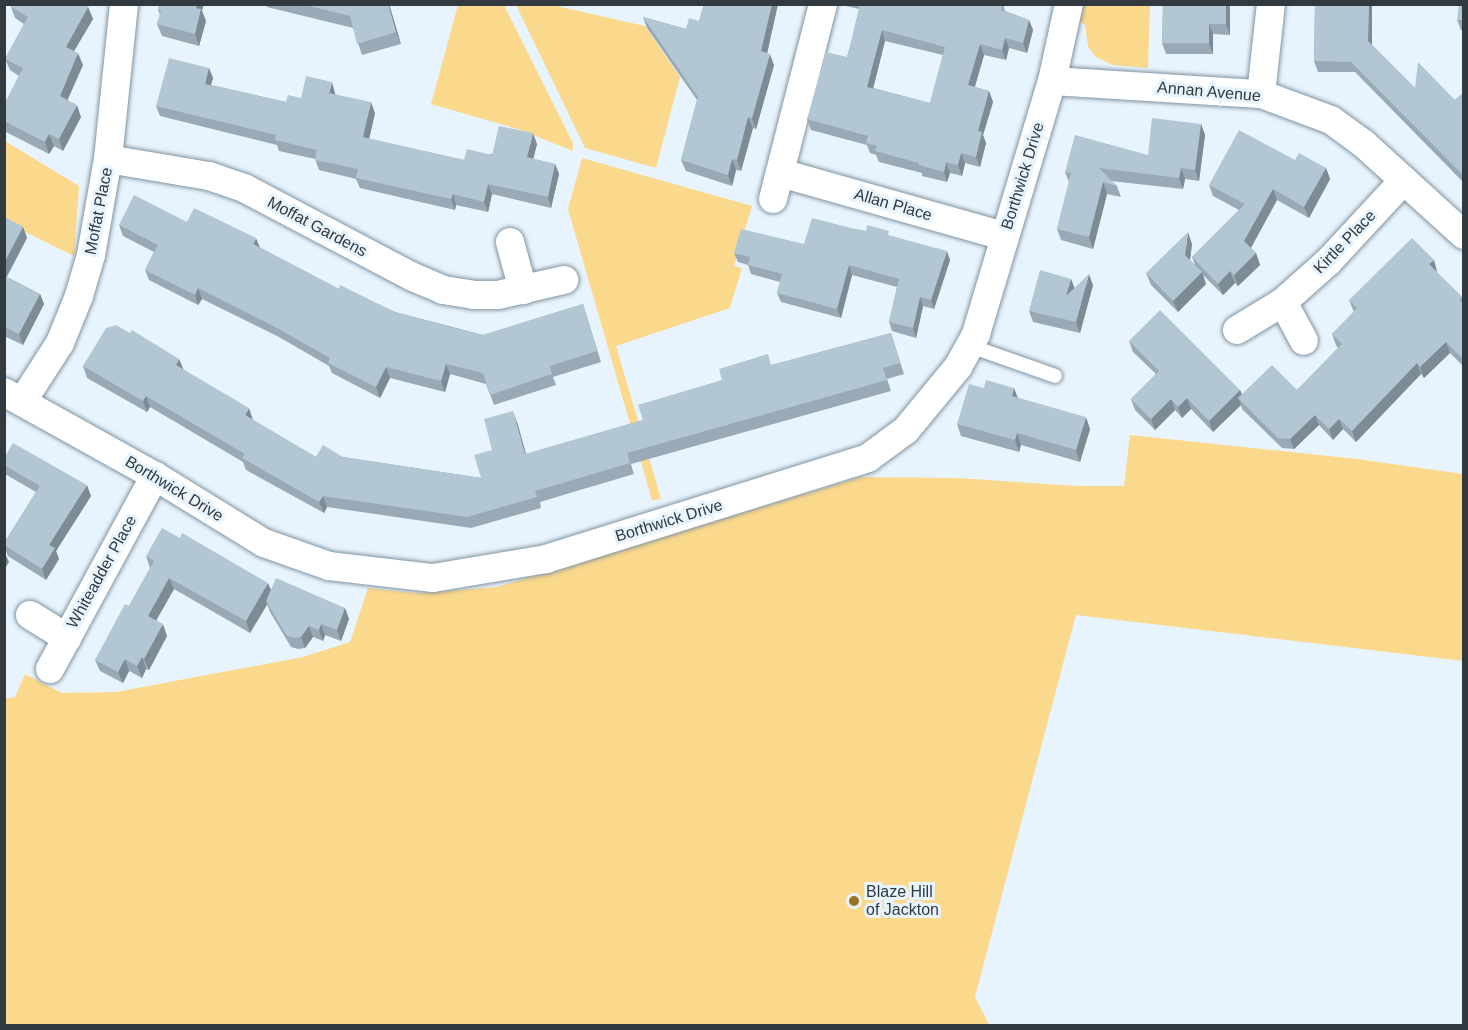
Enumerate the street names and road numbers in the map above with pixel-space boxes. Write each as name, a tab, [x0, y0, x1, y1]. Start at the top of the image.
street label: Annan Avenue	[1156, 78, 1262, 106]
street label: Borthwick Drive	[998, 120, 1048, 232]
street label: Moffat Place	[81, 166, 117, 256]
street label: Allan Place	[852, 185, 934, 225]
street label: Moffat Gardens	[264, 193, 370, 261]
street label: Kirtle Place	[1310, 206, 1380, 278]
street label: Borthwick Drive	[121, 452, 227, 526]
street label: Borthwick Drive	[613, 496, 725, 546]
street label: Whiteadder Place	[63, 512, 141, 632]

